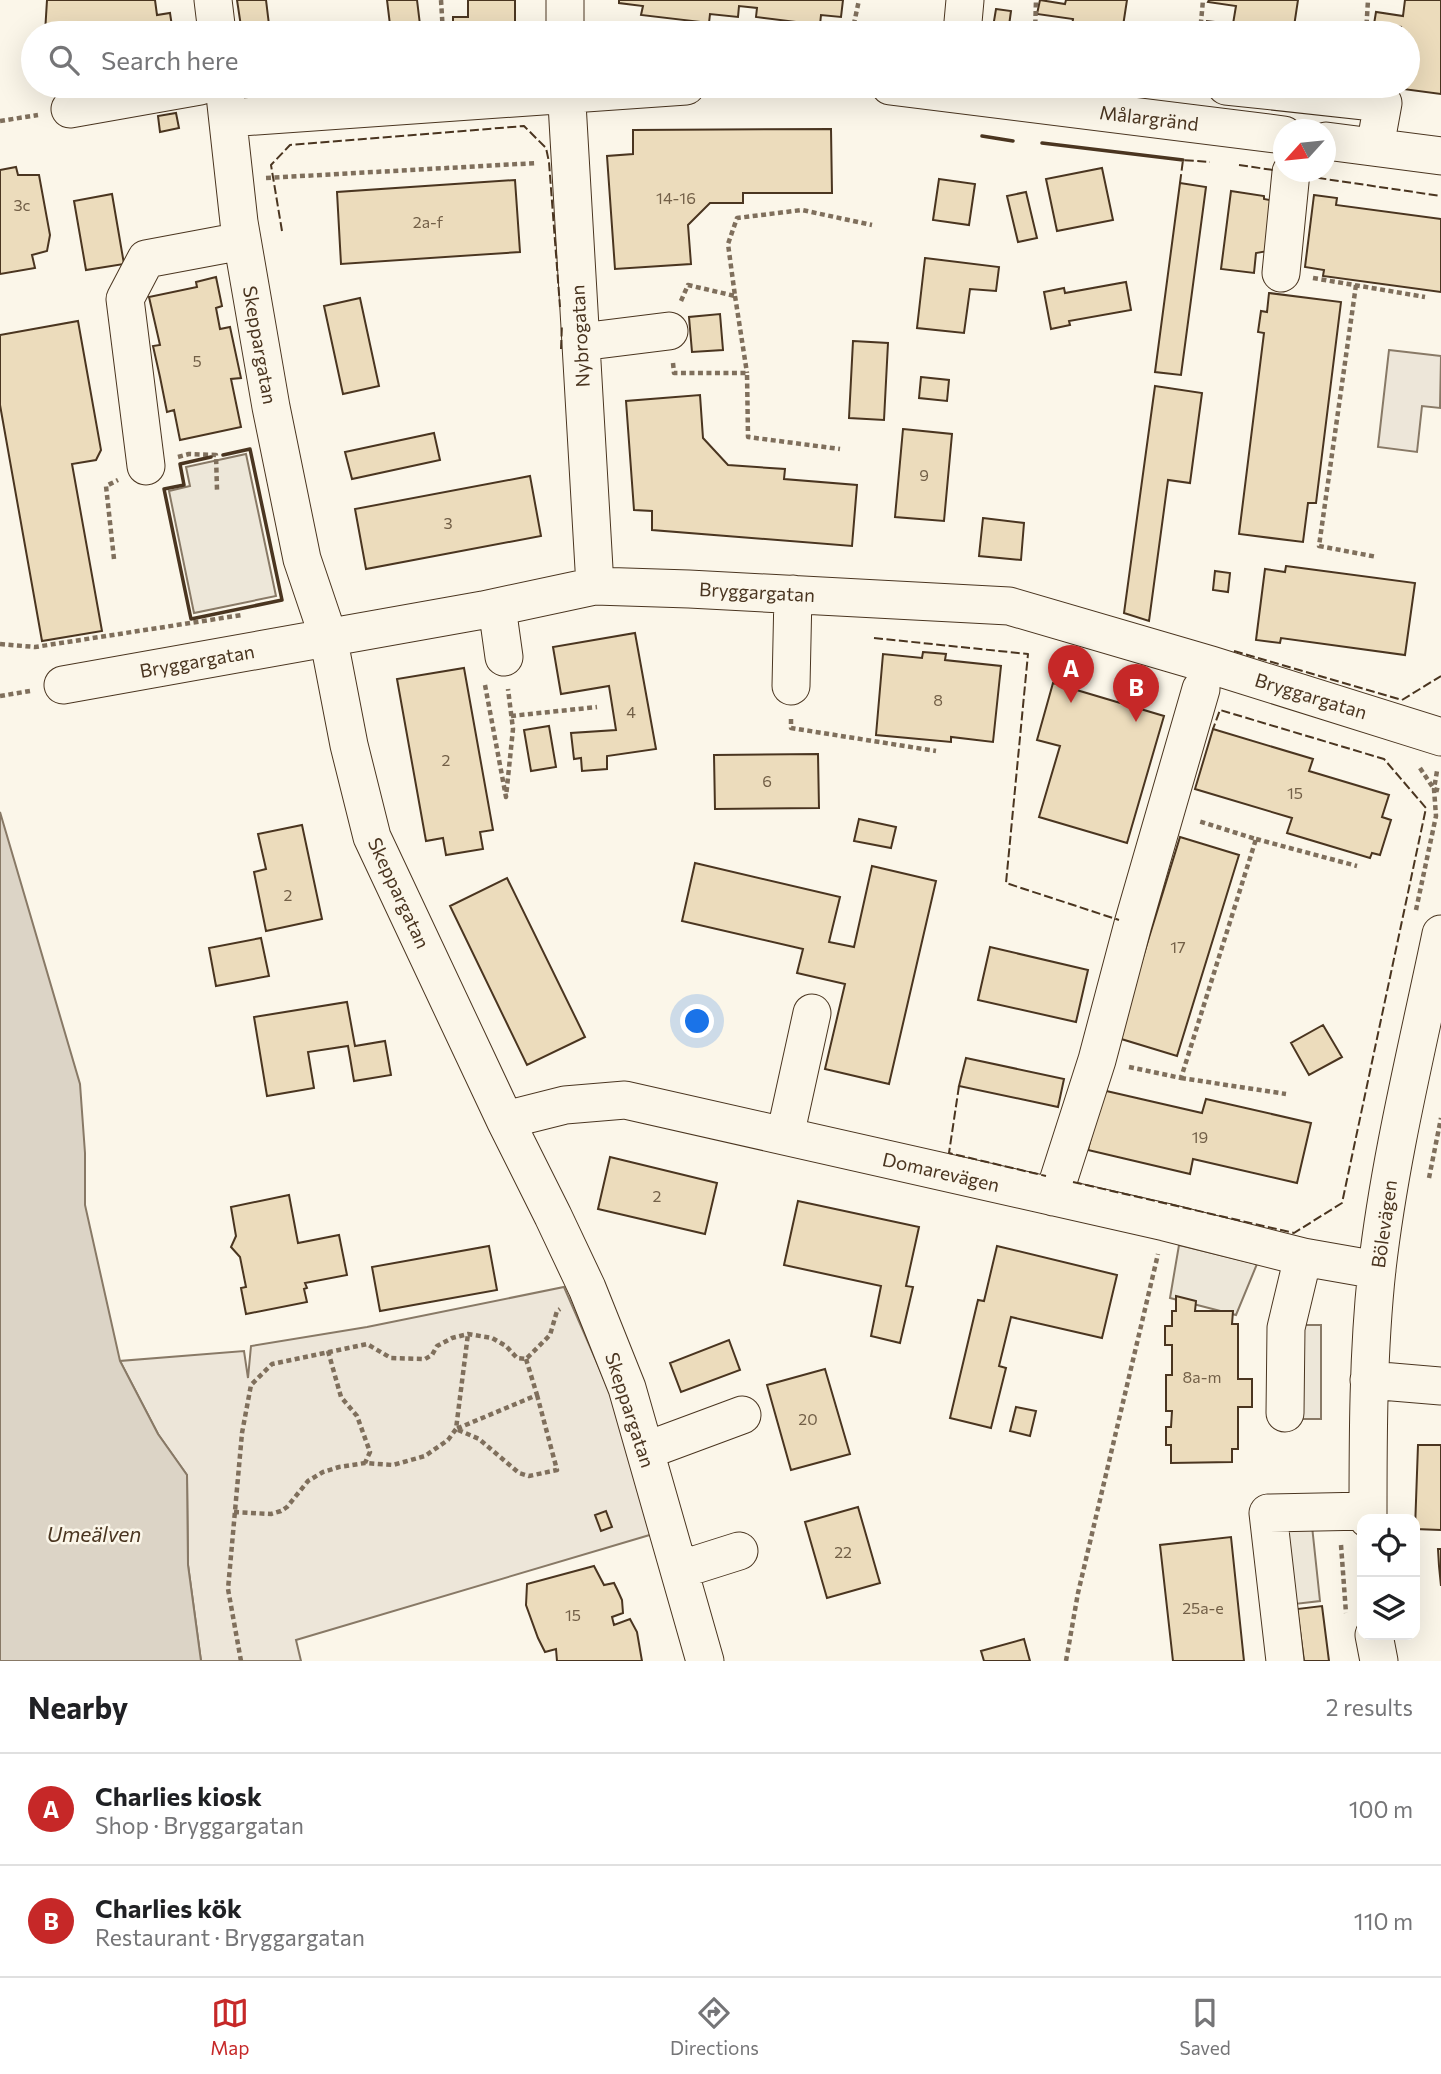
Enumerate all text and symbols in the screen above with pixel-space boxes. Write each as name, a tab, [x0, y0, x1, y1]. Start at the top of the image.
search box	[21, 21, 1420, 98]
icon: search	[45, 41, 83, 79]
text: Search here	[101, 44, 239, 75]
street label: Målargränd	[1098, 100, 1200, 135]
north arrow	[1273, 119, 1336, 182]
house number: 14-16	[656, 188, 696, 207]
house number: 3c	[13, 195, 31, 214]
house number: 2a-f	[413, 212, 444, 231]
street label: Skeppargatan	[239, 284, 282, 406]
street label: Nybrogatan	[565, 284, 594, 388]
house number: 5	[192, 351, 202, 370]
house number: 9	[919, 465, 929, 484]
house number: 3	[443, 513, 453, 532]
street label: Bryggargatan	[698, 577, 816, 606]
street label: Bryggargatan	[138, 639, 256, 682]
pin: A	[1048, 645, 1094, 703]
pin: B	[1113, 664, 1159, 722]
street label: Bryggargatan	[1252, 668, 1370, 723]
house number: 8	[933, 690, 943, 709]
house number: 4	[626, 702, 636, 721]
house number: 2	[442, 750, 451, 769]
house number: 6	[762, 771, 772, 790]
house number: 15	[1287, 783, 1303, 802]
street label: Skeppargatan	[364, 834, 435, 952]
house number: 2	[284, 885, 293, 904]
house number: 17	[1170, 937, 1186, 956]
your location	[680, 1004, 714, 1038]
house number: 19	[1192, 1127, 1208, 1146]
street label: Domarevägen	[880, 1147, 1002, 1196]
street label: Bölevägen	[1366, 1178, 1401, 1269]
house number: 2	[653, 1186, 662, 1205]
street label: Skeppargatan	[601, 1349, 660, 1470]
house number: 8a-m	[1183, 1367, 1221, 1386]
house number: 20	[798, 1409, 818, 1428]
map controls	[1357, 1514, 1420, 1640]
button: locate	[1357, 1514, 1420, 1577]
water label: Umeälven	[47, 1521, 141, 1546]
house number: 22	[834, 1542, 852, 1561]
button: layers	[1357, 1577, 1420, 1640]
house number: 25a-e	[1182, 1598, 1224, 1617]
house number: 15	[565, 1605, 581, 1624]
text: Nearby	[28, 1688, 128, 1725]
text: 2 results	[1326, 1693, 1413, 1721]
text: Charlies kiosk	[95, 1780, 262, 1811]
text: A	[43, 1795, 59, 1823]
text: 100 m	[1349, 1795, 1413, 1823]
text: Shop · Bryggargatan	[95, 1811, 304, 1839]
text: Charlies kök	[95, 1892, 242, 1923]
text: B	[43, 1907, 59, 1935]
text: 110 m	[1354, 1907, 1413, 1935]
text: Restaurant · Bryggargatan	[95, 1923, 365, 1951]
tab: Map	[210, 1994, 249, 2059]
tab: Directions	[670, 1994, 759, 2059]
tab: Saved	[1179, 1994, 1231, 2059]

